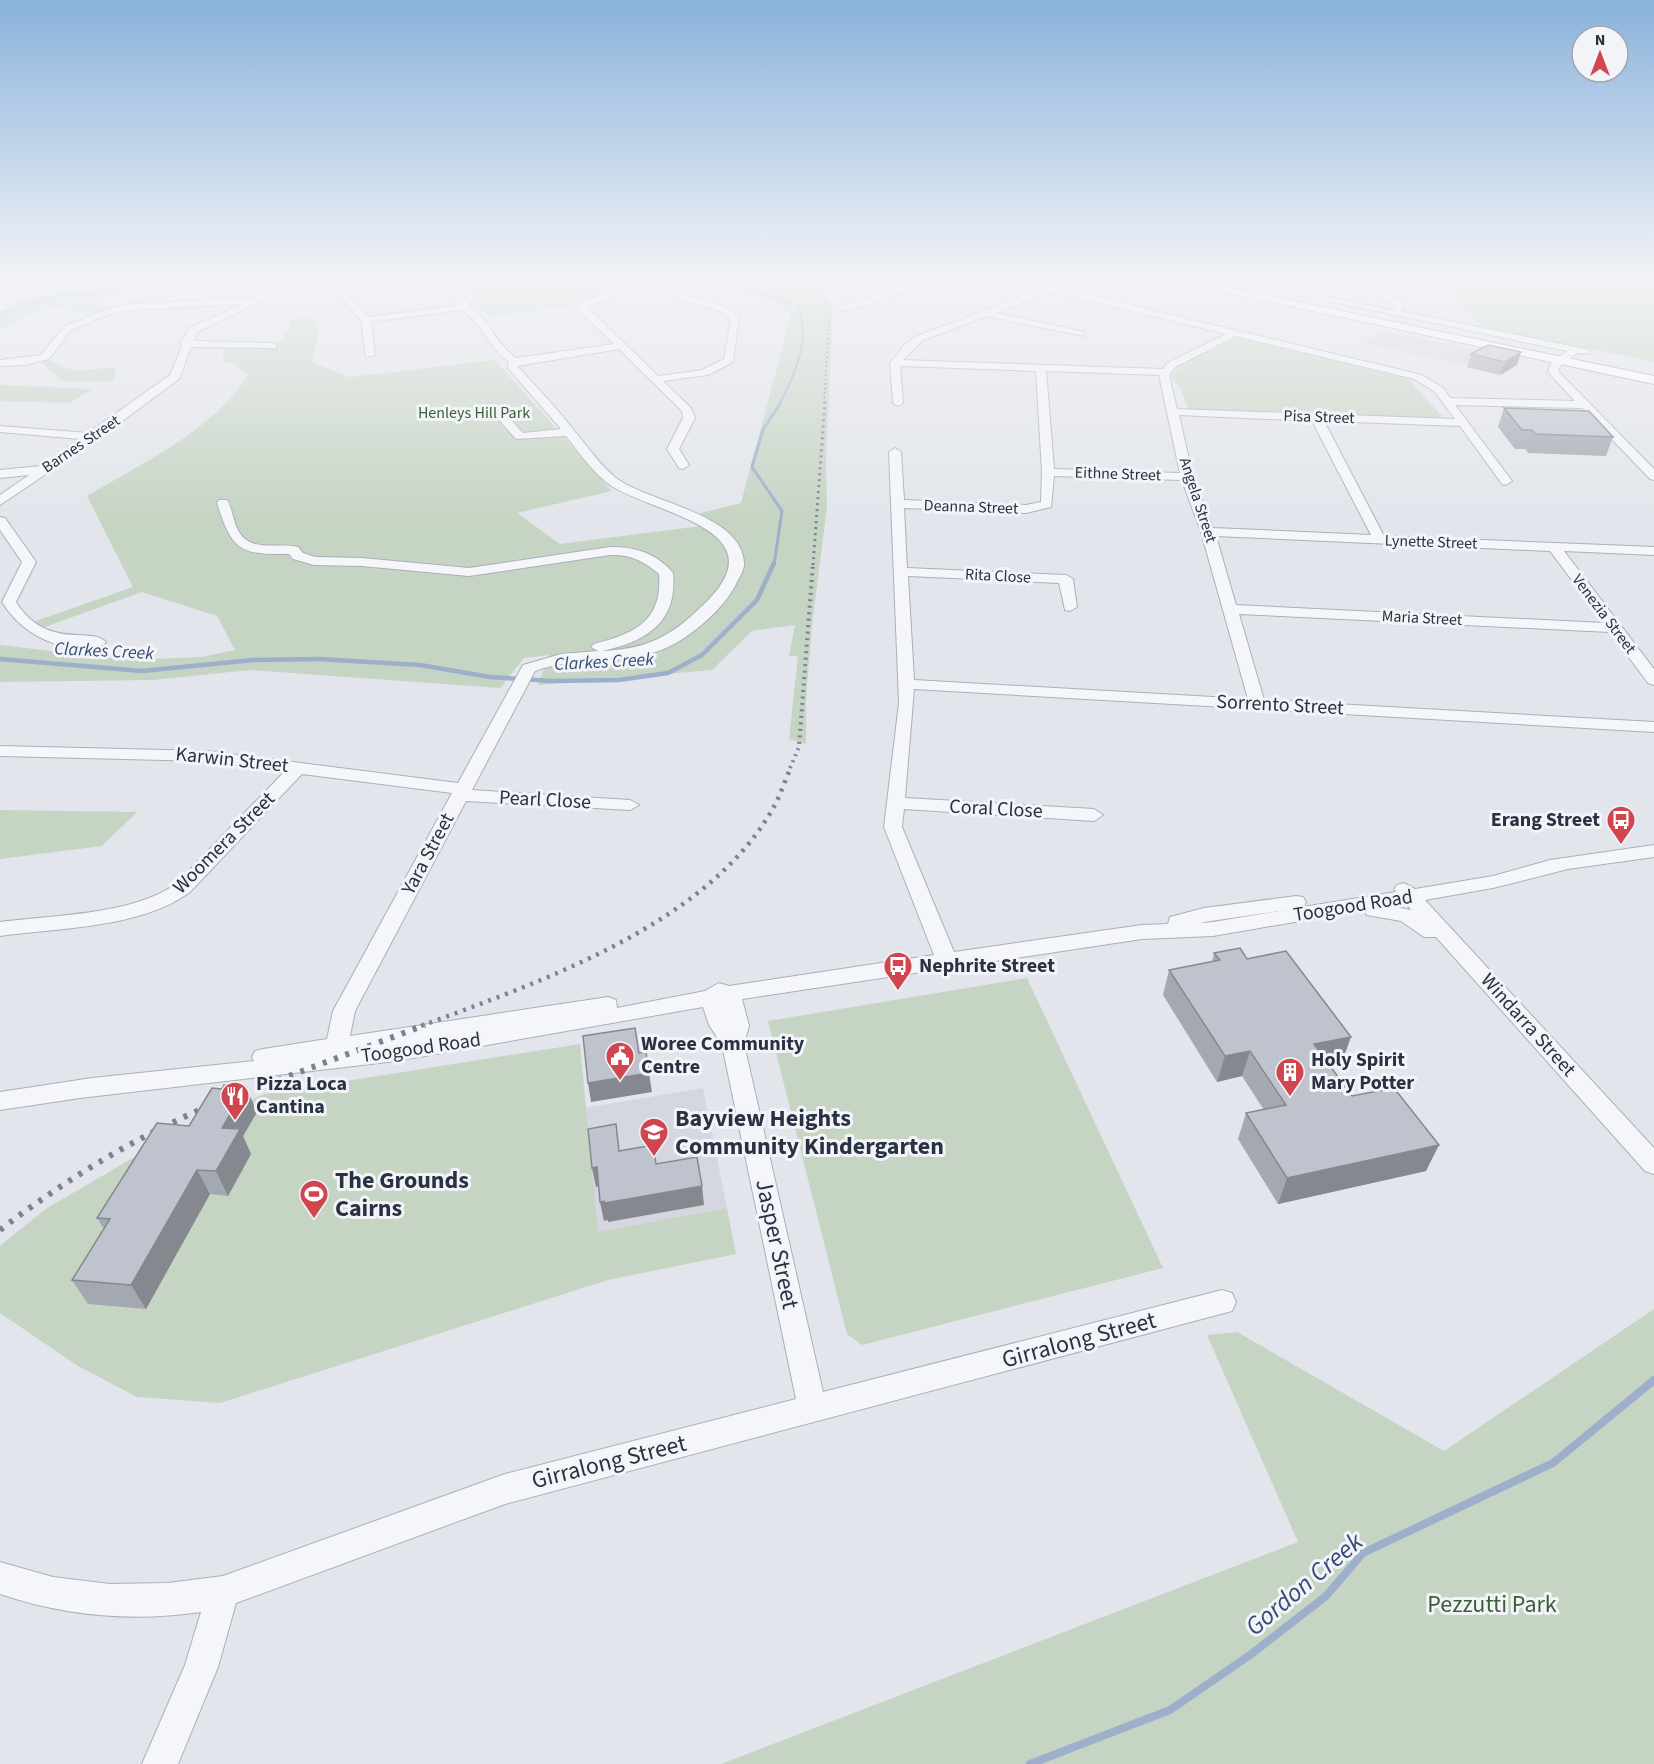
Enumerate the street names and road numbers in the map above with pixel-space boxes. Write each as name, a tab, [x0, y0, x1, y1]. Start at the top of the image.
street label: Pisa Street	[1283, 405, 1355, 429]
street label: Barnes Street	[38, 409, 125, 478]
street label: Angela Street	[1174, 454, 1222, 546]
street label: Eithne Street	[1074, 461, 1162, 487]
street label: Deanna Street	[923, 494, 1019, 520]
street label: Lynette Street	[1384, 529, 1478, 555]
street label: Rita Close	[965, 563, 1032, 589]
street label: Venezia Street	[1567, 570, 1642, 659]
street label: Maria Street	[1381, 605, 1463, 631]
street label: Sorrento Street	[1216, 688, 1345, 722]
street label: Karwin Street	[174, 740, 290, 780]
street label: Pearl Close	[498, 784, 592, 816]
street label: Woomera Street	[167, 785, 282, 900]
street label: Coral Close	[949, 793, 1044, 825]
street label: Yara Street	[394, 808, 461, 901]
street label: Toogood Road	[1291, 883, 1415, 929]
street label: Windarra Street	[1474, 967, 1582, 1083]
street label: Toogood Road	[359, 1026, 483, 1070]
street label: Jasper Street	[746, 1176, 808, 1312]
street label: Girralong Street	[998, 1303, 1160, 1377]
street label: Girralong Street	[528, 1426, 690, 1498]

